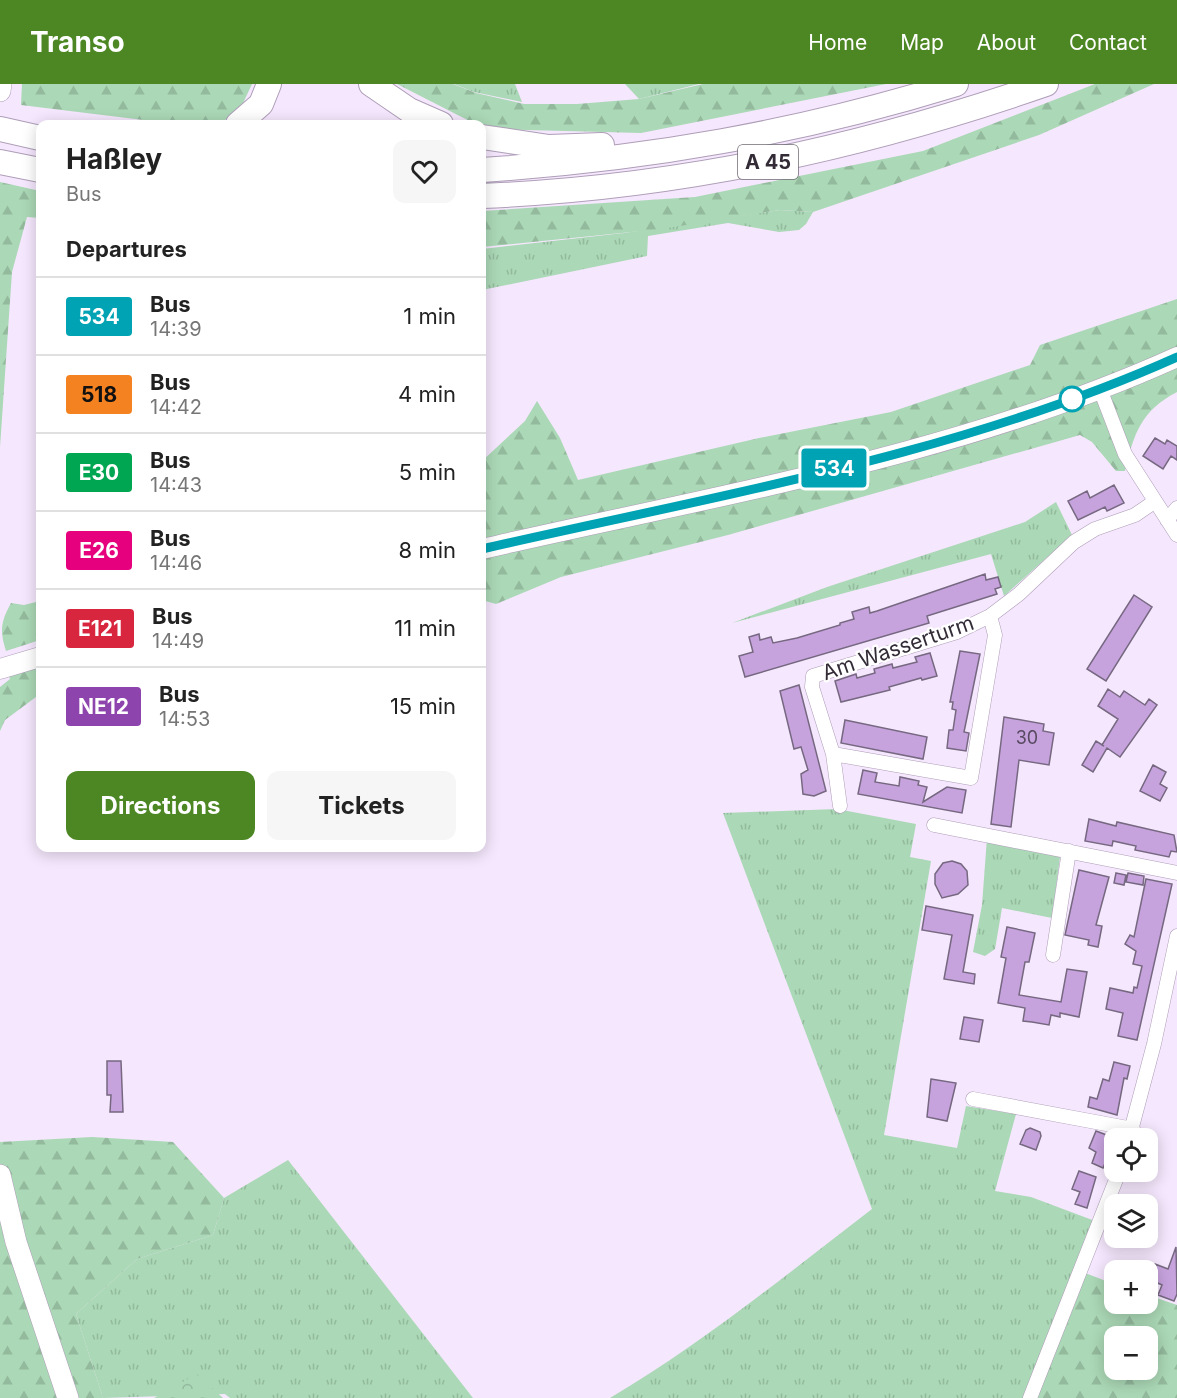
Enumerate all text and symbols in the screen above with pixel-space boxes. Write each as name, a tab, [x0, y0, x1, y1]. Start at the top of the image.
text: Transo	[30, 25, 125, 59]
text: Home	[808, 30, 867, 55]
text: Map	[900, 30, 944, 55]
text: About	[977, 30, 1036, 55]
text: Contact	[1069, 30, 1147, 55]
button: heart	[393, 140, 456, 203]
text: Haßley	[66, 142, 162, 176]
road number: A 45	[738, 145, 798, 179]
text: Bus	[66, 182, 101, 206]
text: Departures	[66, 236, 187, 262]
text: Bus	[150, 291, 191, 317]
text: 1 min	[403, 303, 456, 329]
text: 534	[78, 304, 120, 329]
text: 14:39	[150, 317, 202, 341]
text: Bus	[150, 369, 191, 395]
text: 4 min	[398, 381, 456, 407]
text: 518	[81, 382, 117, 407]
unlabelled marker	[1059, 386, 1085, 412]
text: 14:42	[150, 395, 202, 419]
text: Bus	[150, 447, 191, 473]
line badge: 534	[800, 448, 868, 488]
text: 534	[813, 456, 855, 481]
text: 5 min	[399, 459, 456, 485]
text: E30	[79, 460, 119, 485]
text: 14:43	[150, 473, 202, 497]
text: Bus	[150, 525, 191, 551]
text: 8 min	[399, 537, 456, 563]
text: E26	[79, 538, 119, 563]
text: 14:46	[150, 551, 202, 575]
text: Bus	[152, 603, 193, 629]
street label: Am Wasserturm	[819, 610, 977, 685]
text: 11 min	[394, 615, 456, 641]
text: E121	[78, 616, 122, 641]
text: 14:49	[152, 629, 204, 653]
text: Bus	[159, 681, 200, 707]
text: 15 min	[390, 693, 456, 719]
text: NE12	[78, 694, 129, 719]
text: 14:53	[159, 707, 210, 731]
house number: 30	[1016, 727, 1038, 748]
button: Directions	[66, 771, 255, 840]
button: Tickets	[267, 771, 456, 840]
map controls	[1104, 1128, 1158, 1380]
button: locate	[1104, 1128, 1158, 1182]
button: layers	[1104, 1194, 1158, 1248]
button: +	[1104, 1260, 1158, 1314]
button: −	[1104, 1326, 1158, 1380]

